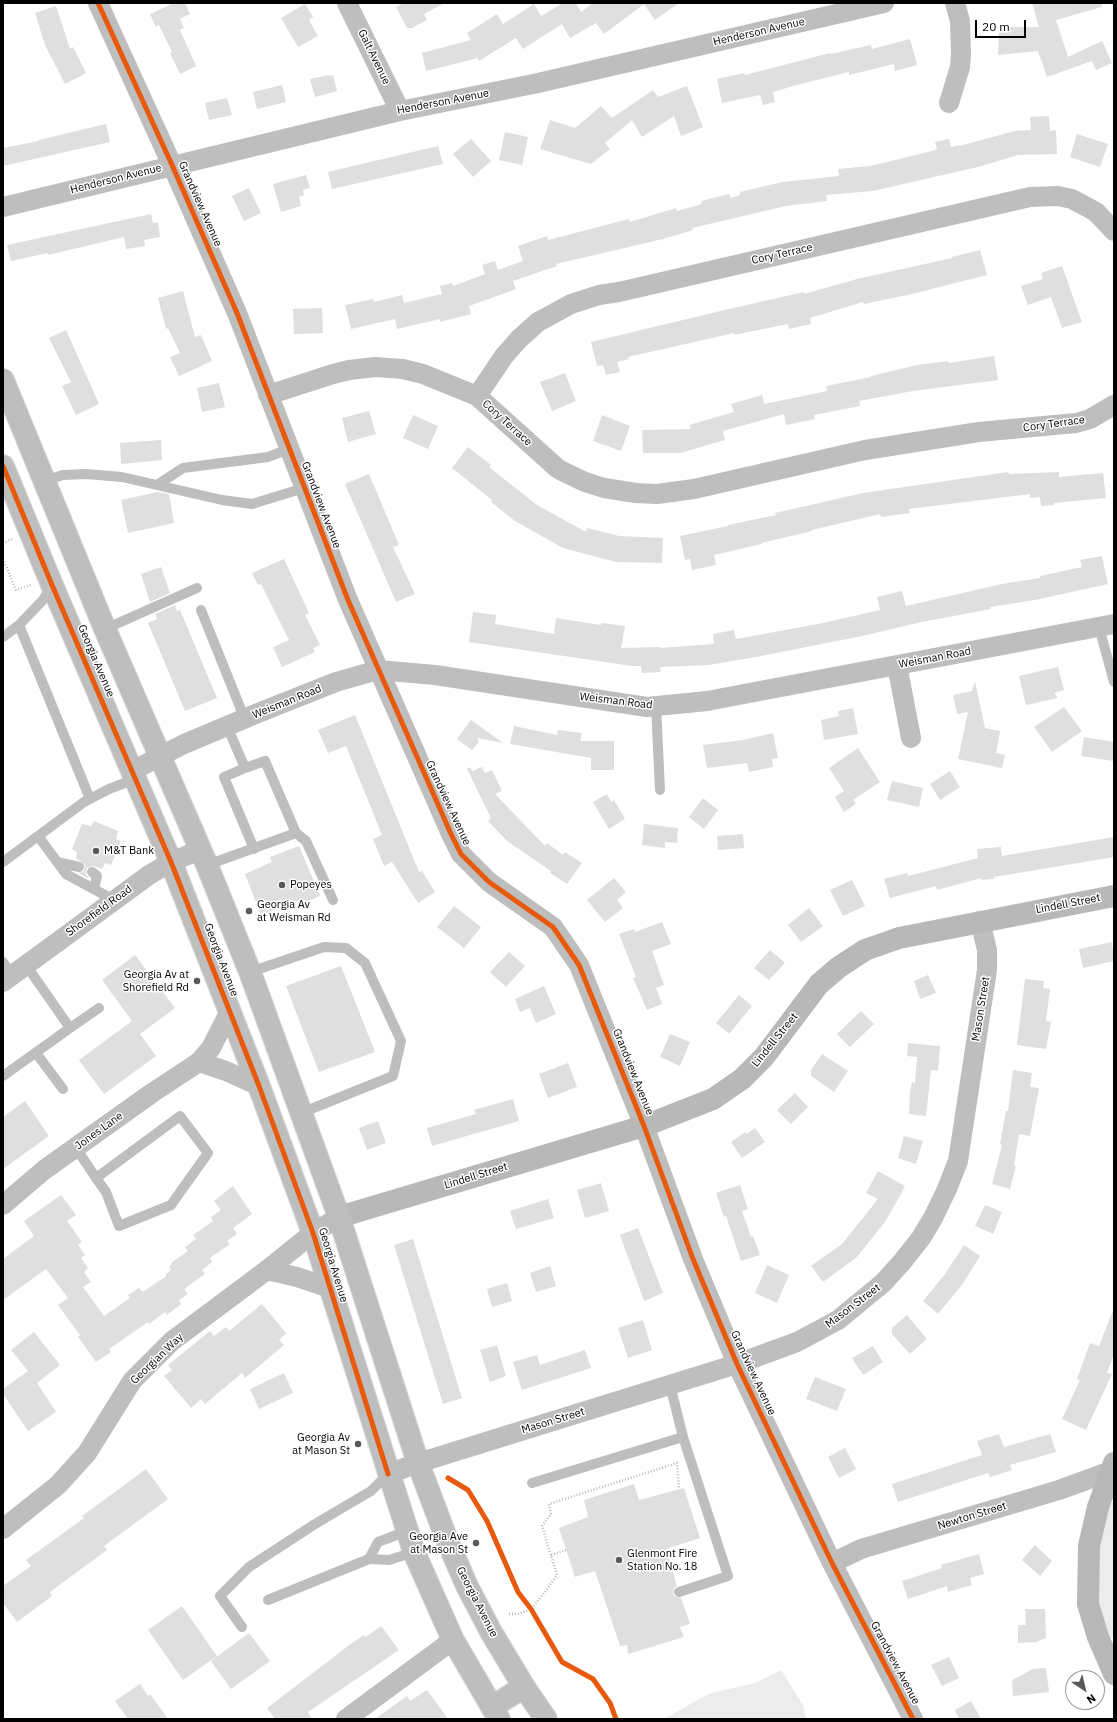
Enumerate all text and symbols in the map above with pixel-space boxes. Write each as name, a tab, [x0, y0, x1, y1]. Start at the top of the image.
scale bar	[977, 12, 1028, 38]
street label: Henderson Avenue	[712, 15, 806, 49]
text: 20 m	[982, 19, 1010, 34]
street label: Galt Avenue	[355, 27, 393, 87]
street label: Henderson Avenue	[396, 87, 490, 117]
street label: Grandview Avenue	[175, 159, 225, 249]
street label: Henderson Avenue	[69, 161, 163, 197]
street label: Cory Terrace	[750, 241, 814, 267]
street label: Cory Terrace	[479, 397, 535, 449]
street label: Cory Terrace	[1022, 413, 1086, 435]
street label: Grandview Avenue	[298, 460, 344, 550]
street label: Georgia Avenue	[75, 623, 117, 699]
street label: Weisman Road	[898, 645, 972, 671]
street label: Weisman Road	[251, 682, 323, 722]
street label: Weisman Road	[579, 690, 653, 712]
street label: Grandview Avenue	[423, 758, 473, 848]
place label: M&T Bank	[104, 844, 154, 858]
marker: M&T Bank	[91, 846, 101, 856]
place label: Popeyes	[290, 878, 332, 892]
marker: Popeyes	[277, 880, 287, 890]
street label: Shorefield Road	[63, 883, 135, 939]
street label: Lindell Street	[1035, 891, 1101, 917]
place label: Georgia Av at Weisman Rd	[257, 898, 331, 924]
marker: Georgia Av at Weisman Rd	[244, 906, 254, 916]
street label: Georgia Avenue	[201, 922, 241, 998]
place label: Georgia Av at Shorefield Rd	[123, 968, 189, 994]
marker: Georgia Av at Shorefield Rd	[192, 976, 202, 986]
street label: Mason Street	[969, 976, 993, 1042]
street label: Lindell Street	[749, 1010, 801, 1070]
street label: Grandview Avenue	[610, 1027, 656, 1117]
street label: Jones Lane	[73, 1109, 125, 1153]
street label: Lindell Street	[443, 1160, 509, 1192]
street label: Georgia Avenue	[315, 1226, 351, 1304]
street label: Mason Street	[823, 1281, 883, 1331]
street label: Grandview Avenue	[728, 1328, 778, 1418]
street label: Georgian Way	[128, 1331, 186, 1387]
street label: Mason Street	[520, 1405, 586, 1437]
place label: Georgia Av at Mason St	[292, 1431, 350, 1457]
marker: Georgia Av at Mason St	[353, 1439, 363, 1449]
street label: Newton Street	[936, 1499, 1008, 1533]
place label: Georgia Ave at Mason St	[409, 1530, 468, 1556]
marker: Georgia Ave at Mason St	[471, 1538, 481, 1548]
place label: Glenmont Fire Station No. 18	[627, 1547, 697, 1573]
marker: Glenmont Fire Station No. 18	[614, 1555, 624, 1565]
street label: Georgia Avenue	[454, 1565, 500, 1639]
street label: Grandview Avenue	[868, 1619, 922, 1707]
north arrow	[1065, 1670, 1105, 1710]
text: N	[1084, 1691, 1099, 1707]

